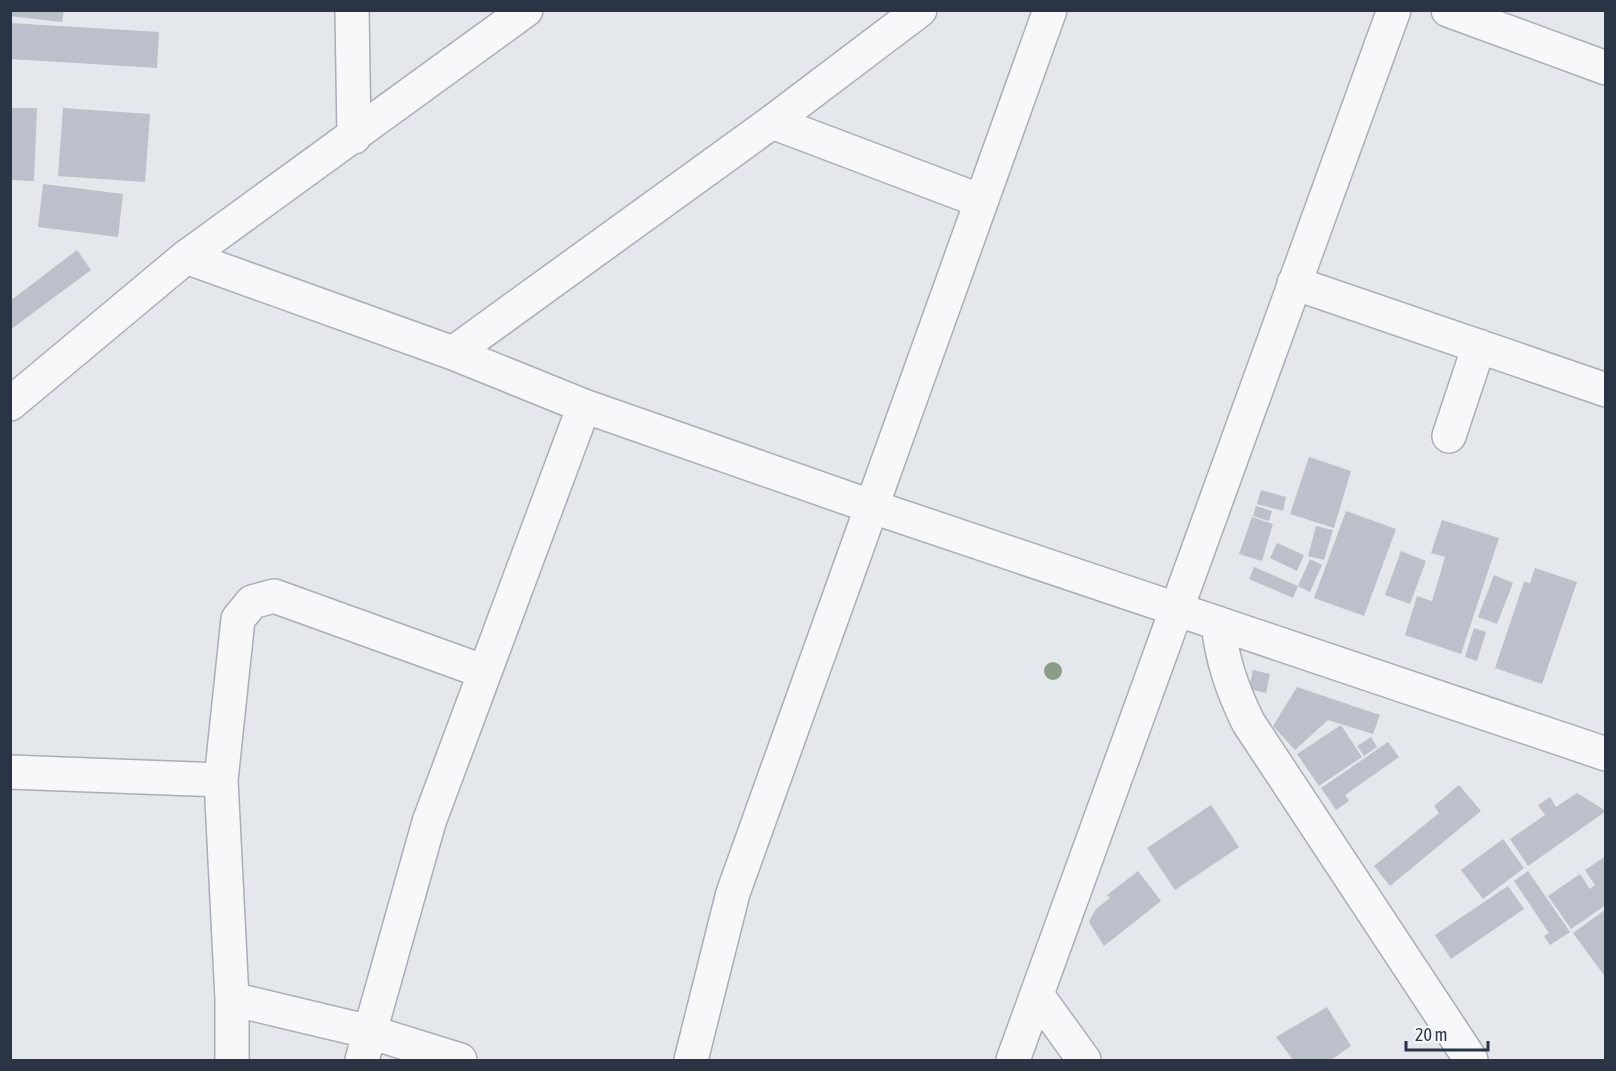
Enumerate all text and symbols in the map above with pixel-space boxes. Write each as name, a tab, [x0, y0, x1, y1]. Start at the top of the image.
scale bar	[1406, 1014, 1488, 1052]
text: 20 m	[1415, 1024, 1447, 1045]

